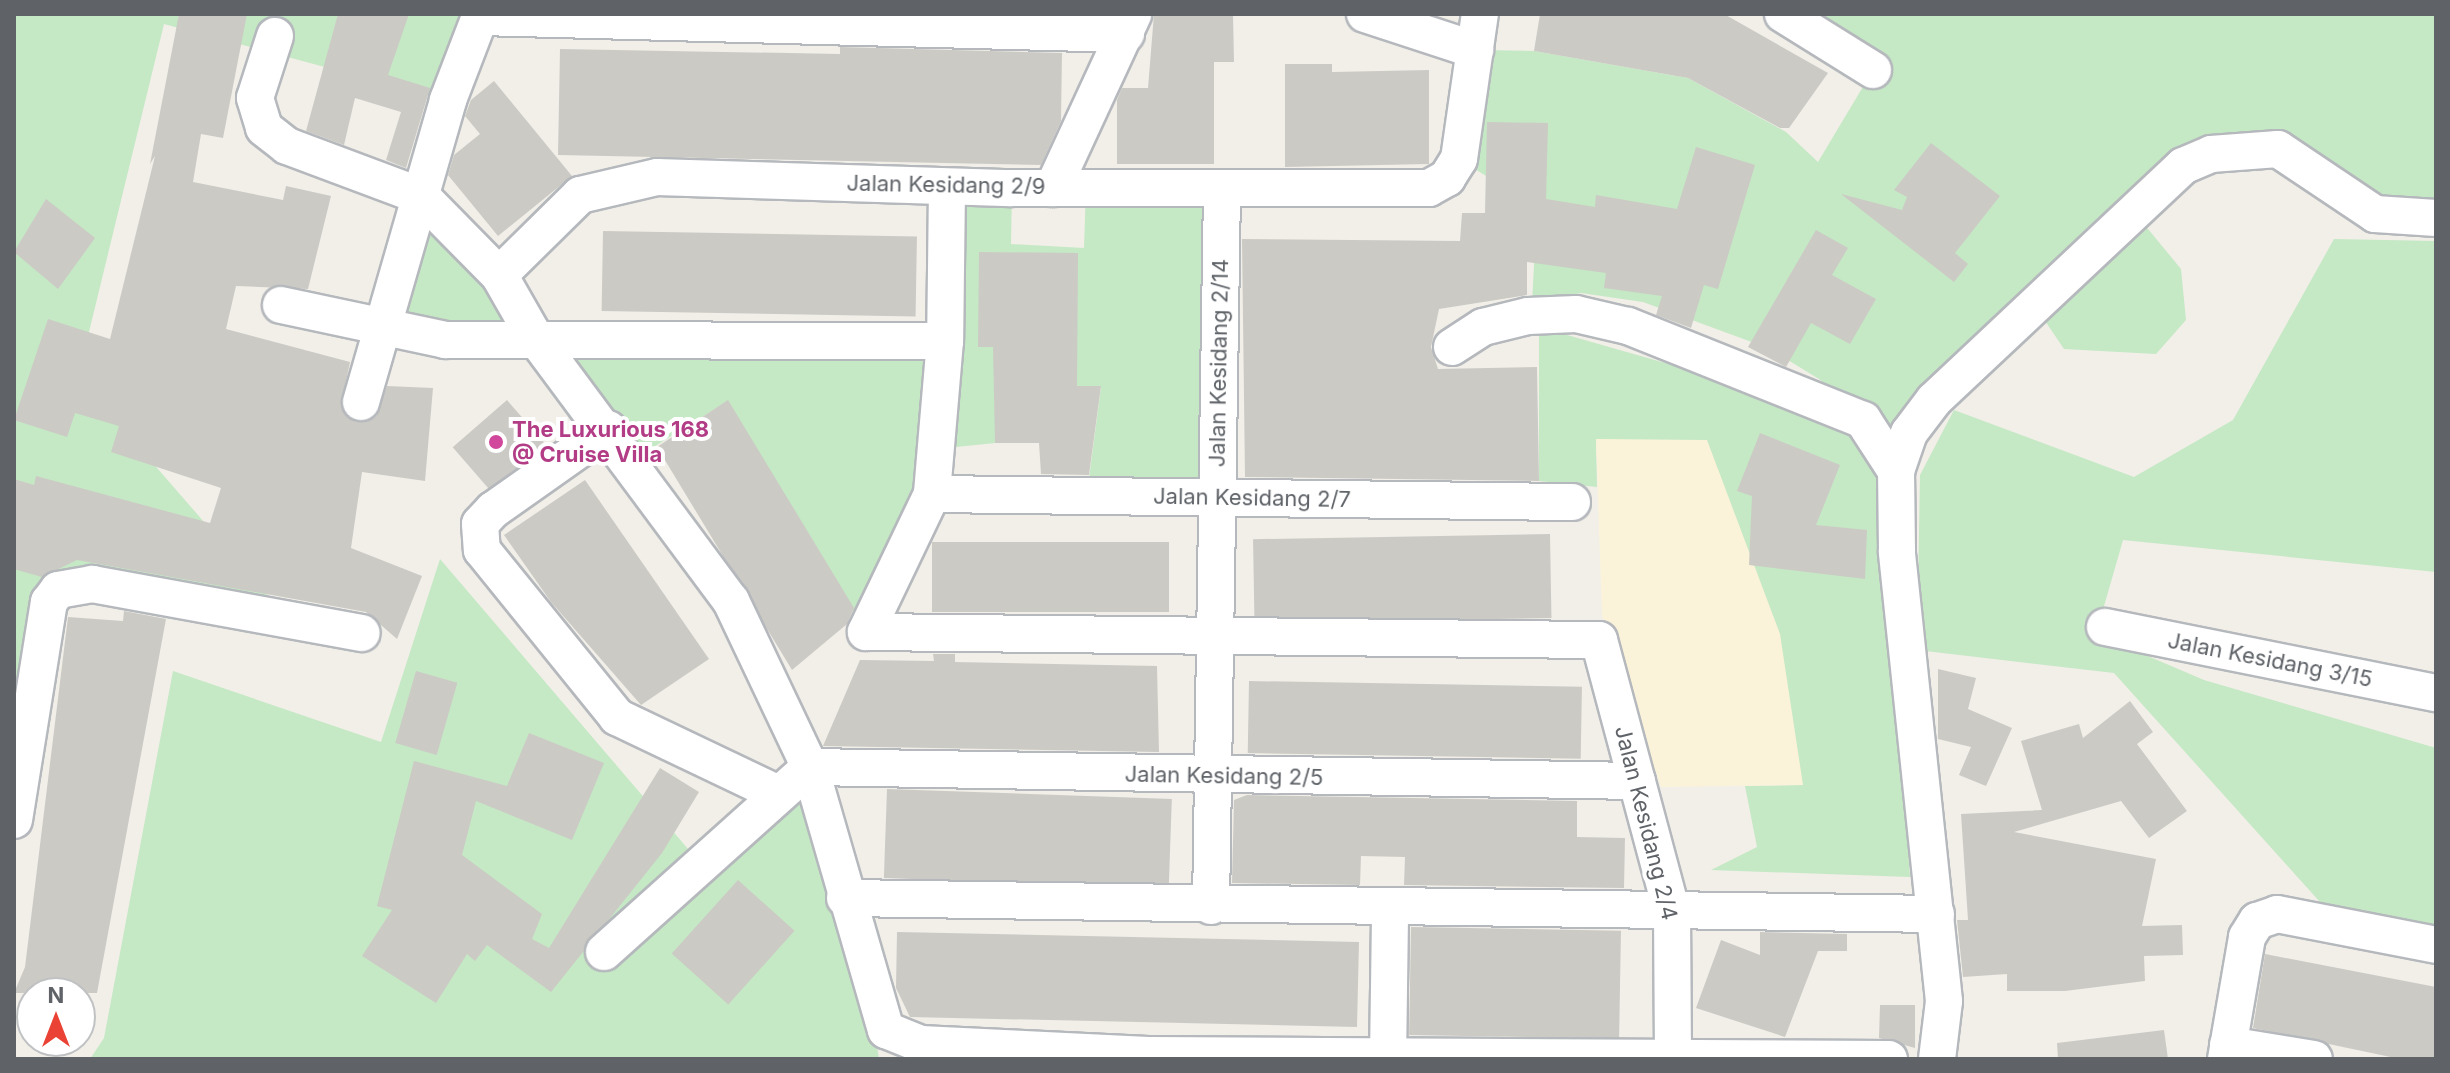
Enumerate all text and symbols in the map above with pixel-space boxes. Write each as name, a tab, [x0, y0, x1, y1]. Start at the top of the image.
street label: Jalan Kesidang 2/9	[846, 170, 1046, 200]
street label: Jalan Kesidang 2/14	[1204, 259, 1234, 467]
place label: The Luxurious 168 @ Cruise Villa	[512, 416, 709, 468]
marker: The Luxurious 168 @ Cruise Villa	[487, 433, 505, 451]
street label: Jalan Kesidang 2/7	[1153, 483, 1351, 513]
street label: Jalan Kesidang 3/15	[2165, 627, 2375, 693]
street label: Jalan Kesidang 2/4	[1609, 723, 1683, 923]
street label: Jalan Kesidang 2/5	[1124, 761, 1324, 791]
north arrow	[16, 977, 96, 1057]
text: N	[48, 982, 64, 1008]

